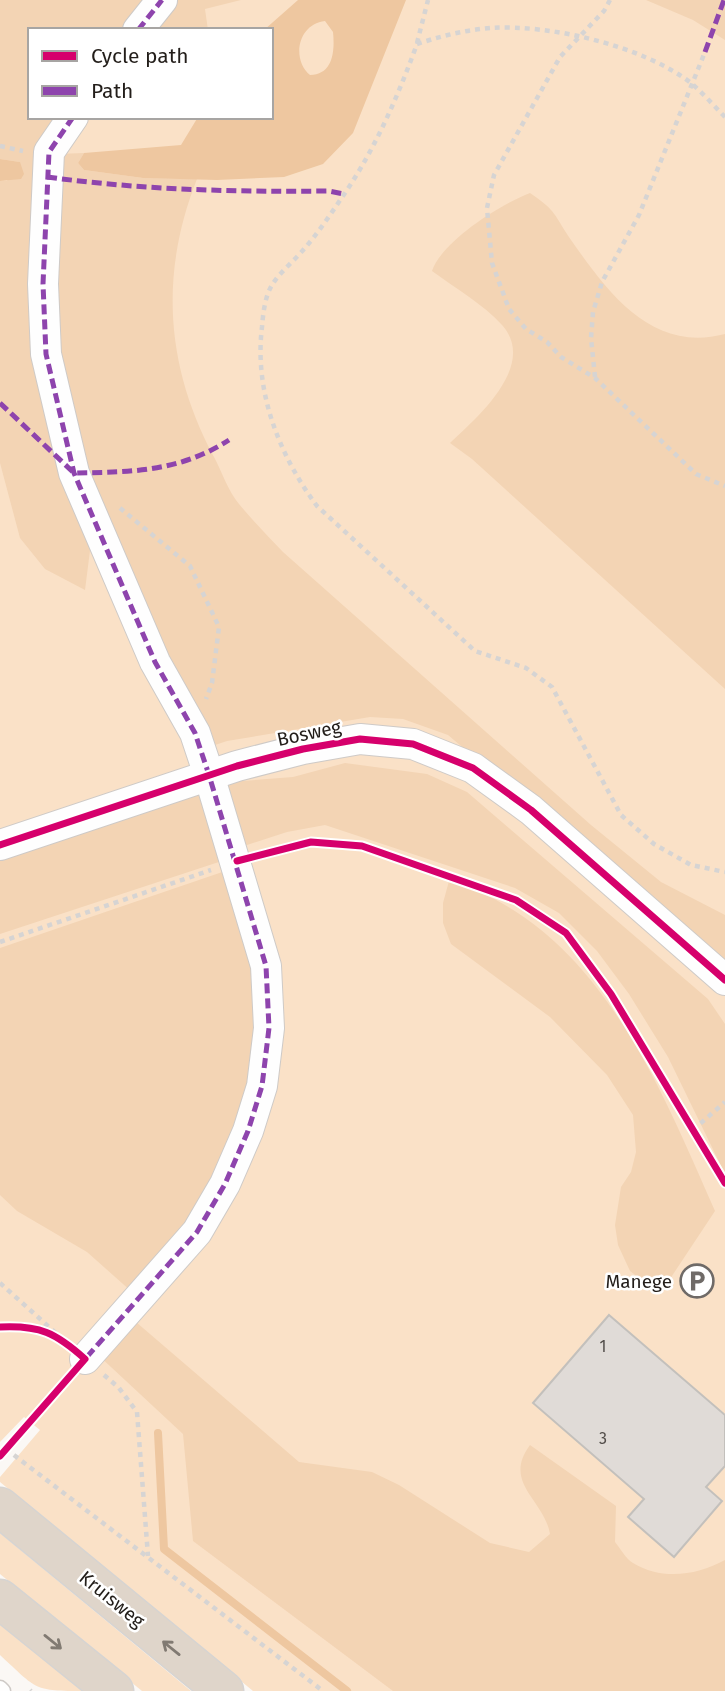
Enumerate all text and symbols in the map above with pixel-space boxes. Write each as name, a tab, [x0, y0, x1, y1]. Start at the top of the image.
legend	[28, 28, 273, 119]
text: Cycle path	[91, 43, 189, 69]
text: Path	[91, 78, 133, 104]
street label: Bosweg	[275, 715, 343, 751]
parking icon: Manege	[678, 1262, 716, 1300]
place label: Manege	[605, 1270, 672, 1293]
house number: 1	[600, 1337, 606, 1356]
house number: 3	[599, 1429, 607, 1448]
street label: Kruisweg	[75, 1566, 149, 1632]
one-way arrow	[43, 1634, 61, 1649]
one-way arrow	[162, 1640, 180, 1656]

